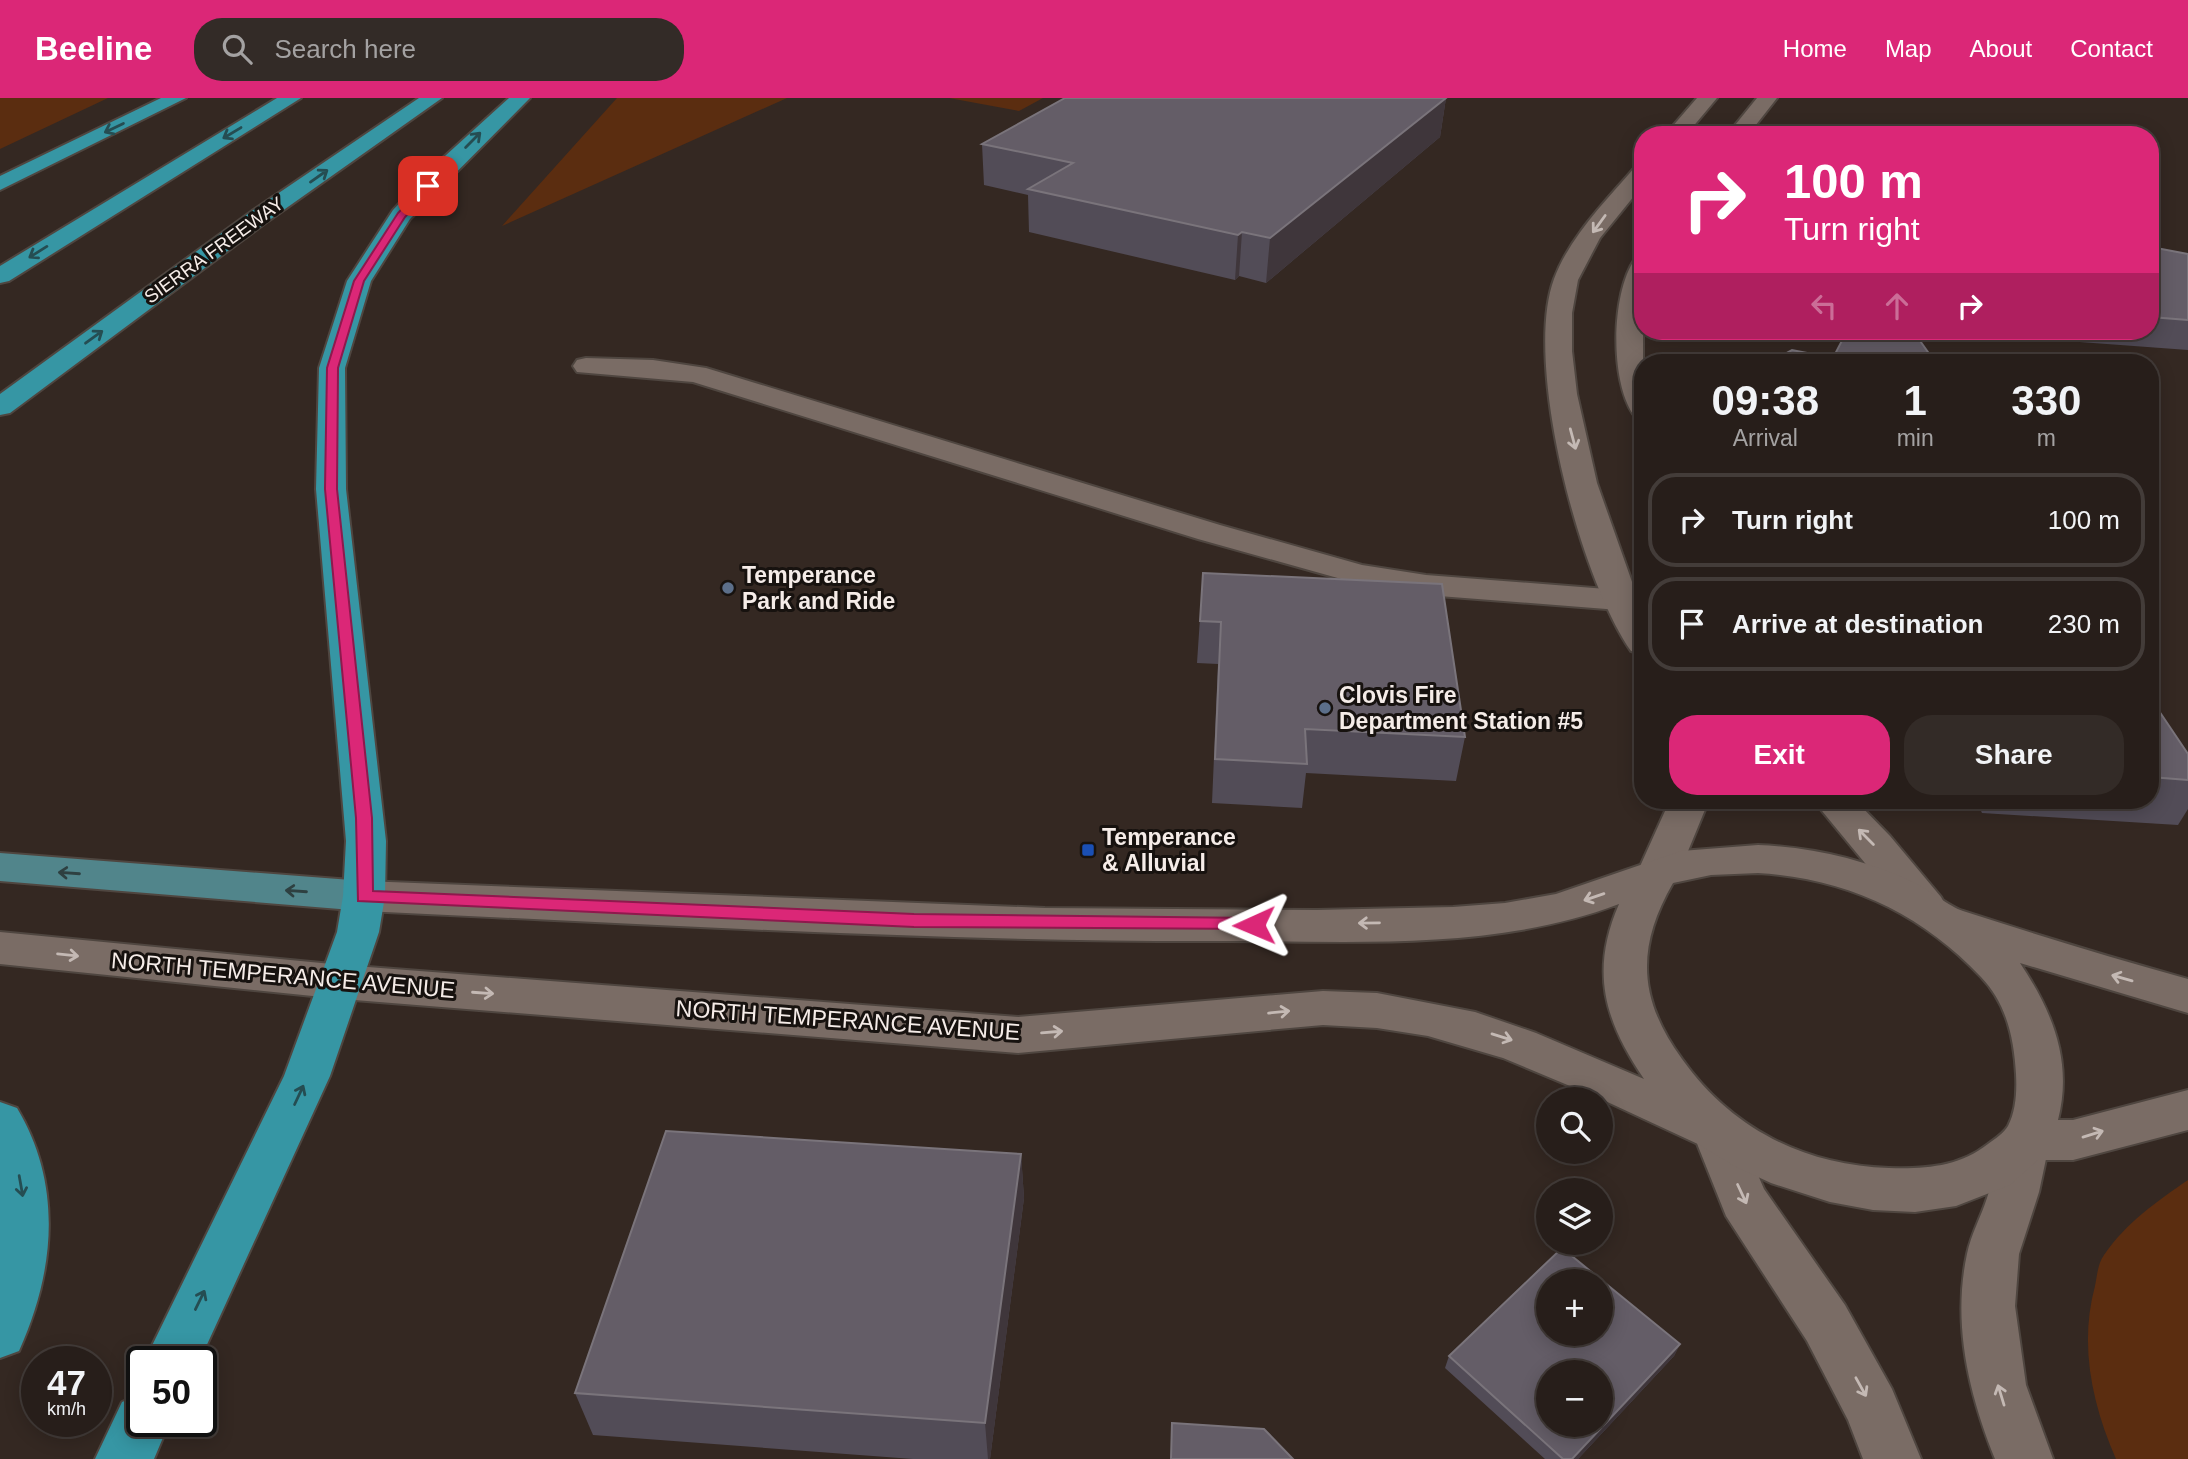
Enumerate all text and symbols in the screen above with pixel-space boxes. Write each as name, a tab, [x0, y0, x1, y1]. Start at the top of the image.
search box	[194, 18, 684, 81]
text: Beeline	[35, 30, 152, 67]
icon: search	[218, 30, 256, 68]
text: Search here	[274, 34, 416, 64]
text: Home	[1783, 35, 1847, 62]
text: Map	[1885, 35, 1932, 62]
text: About	[1970, 35, 2032, 62]
text: Contact	[2070, 35, 2153, 62]
one-way arrow	[104, 122, 125, 135]
one-way arrow	[223, 126, 243, 140]
one-way arrow	[464, 132, 481, 149]
icon: right	[1669, 154, 1760, 245]
text: 100 m	[1784, 154, 1923, 208]
pin	[398, 156, 458, 216]
icon: arrive	[409, 167, 447, 205]
one-way arrow	[309, 169, 328, 183]
street label: SIERRA FREEWAY	[140, 192, 288, 308]
text: Turn right	[1784, 211, 1920, 247]
one-way arrow	[1592, 214, 1607, 233]
one-way arrow	[29, 245, 49, 259]
icon: left	[1805, 287, 1843, 325]
icon: ahead	[1878, 287, 1916, 325]
icon: right	[1951, 287, 1989, 325]
one-way arrow	[84, 330, 103, 344]
text: 09:38	[1712, 377, 1819, 424]
text: 1	[1903, 377, 1927, 424]
text: 330	[2011, 377, 2081, 424]
text: Arrival	[1733, 425, 1798, 451]
text: min	[1897, 425, 1934, 451]
text: m	[2037, 425, 2056, 451]
one-way arrow	[1567, 428, 1580, 450]
icon: right	[1673, 501, 1711, 539]
text: Turn right	[1732, 505, 1853, 535]
text: 100 m	[2048, 505, 2120, 535]
place label: Temperance Park and Ride	[742, 562, 895, 614]
marker: Temperance Park and Ride	[720, 580, 736, 596]
icon: arrive	[1673, 605, 1711, 643]
text: Arrive at destination	[1732, 609, 1983, 639]
text: 230 m	[2048, 609, 2120, 639]
place label: Clovis Fire Department Station #5	[1339, 682, 1583, 734]
marker: Clovis Fire Department Station #5	[1317, 700, 1333, 716]
button: Exit	[1669, 715, 1890, 795]
button: Share	[1904, 715, 2124, 795]
place label: Temperance & Alluvial	[1102, 824, 1236, 876]
one-way arrow	[1858, 829, 1875, 846]
marker: Temperance & Alluvial	[1080, 842, 1096, 858]
one-way arrow	[58, 866, 81, 879]
one-way arrow	[285, 884, 308, 897]
position arrow	[1217, 888, 1291, 962]
one-way arrow	[1583, 892, 1605, 904]
one-way arrow	[1358, 916, 1381, 930]
street label: NORTH TEMPERANCE AVENUE	[110, 947, 456, 1003]
one-way arrow	[56, 949, 79, 962]
one-way arrow	[2111, 971, 2134, 984]
one-way arrow	[472, 987, 494, 1000]
street label: NORTH TEMPERANCE AVENUE	[675, 995, 1021, 1045]
one-way arrow	[1267, 1006, 1290, 1019]
one-way arrow	[1040, 1025, 1063, 1038]
one-way arrow	[1491, 1032, 1513, 1045]
one-way arrow	[293, 1085, 306, 1106]
map controls	[1536, 1087, 1613, 1437]
button: search	[1536, 1087, 1613, 1164]
one-way arrow	[2082, 1127, 2104, 1140]
one-way arrow	[15, 1174, 28, 1197]
button: layers	[1536, 1178, 1613, 1255]
one-way arrow	[1736, 1183, 1749, 1204]
button: +	[1536, 1269, 1613, 1346]
one-way arrow	[194, 1290, 208, 1311]
speed limit sign: 50	[126, 1346, 217, 1437]
button: −	[1536, 1360, 1613, 1437]
text: 47	[47, 1363, 86, 1402]
one-way arrow	[1854, 1377, 1868, 1397]
one-way arrow	[1994, 1384, 2007, 1406]
text: km/h	[47, 1399, 86, 1419]

